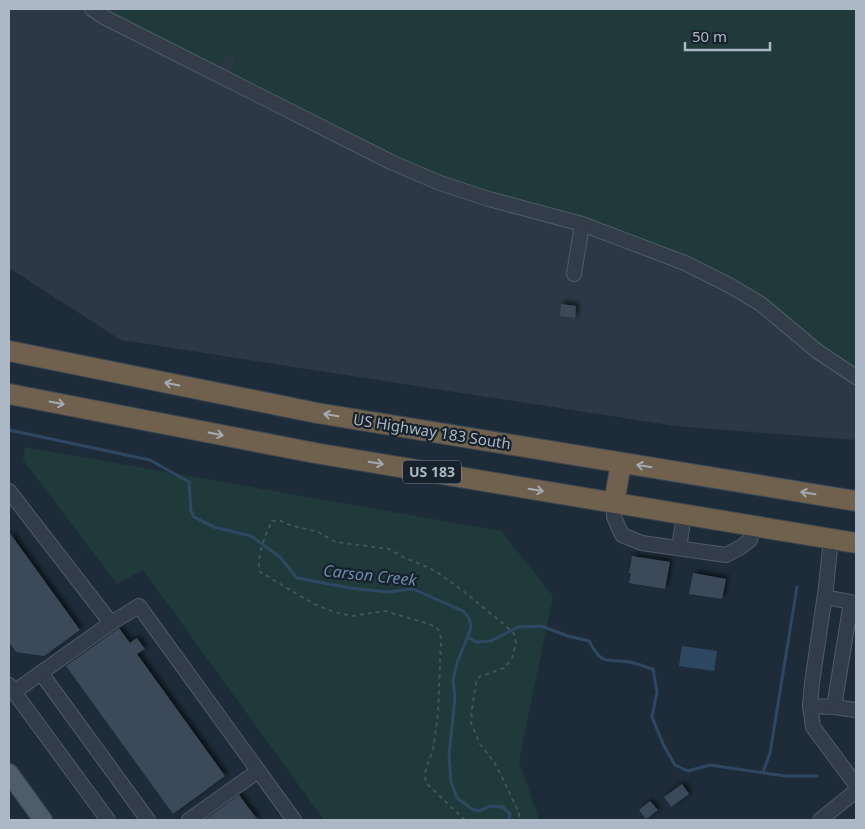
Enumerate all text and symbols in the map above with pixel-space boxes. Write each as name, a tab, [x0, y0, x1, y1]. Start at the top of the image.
scale bar	[685, 20, 770, 52]
text: 50 m	[692, 26, 727, 46]
one-way arrow	[164, 379, 180, 388]
one-way arrow	[48, 399, 64, 409]
street label: US Highway 183 South	[352, 409, 512, 453]
one-way arrow	[324, 410, 340, 420]
one-way arrow	[208, 430, 224, 439]
one-way arrow	[368, 459, 384, 469]
road number: US 183	[403, 461, 461, 484]
one-way arrow	[636, 461, 652, 471]
one-way arrow	[528, 485, 544, 495]
one-way arrow	[801, 488, 817, 498]
water label: Carson Creek	[322, 559, 419, 591]

